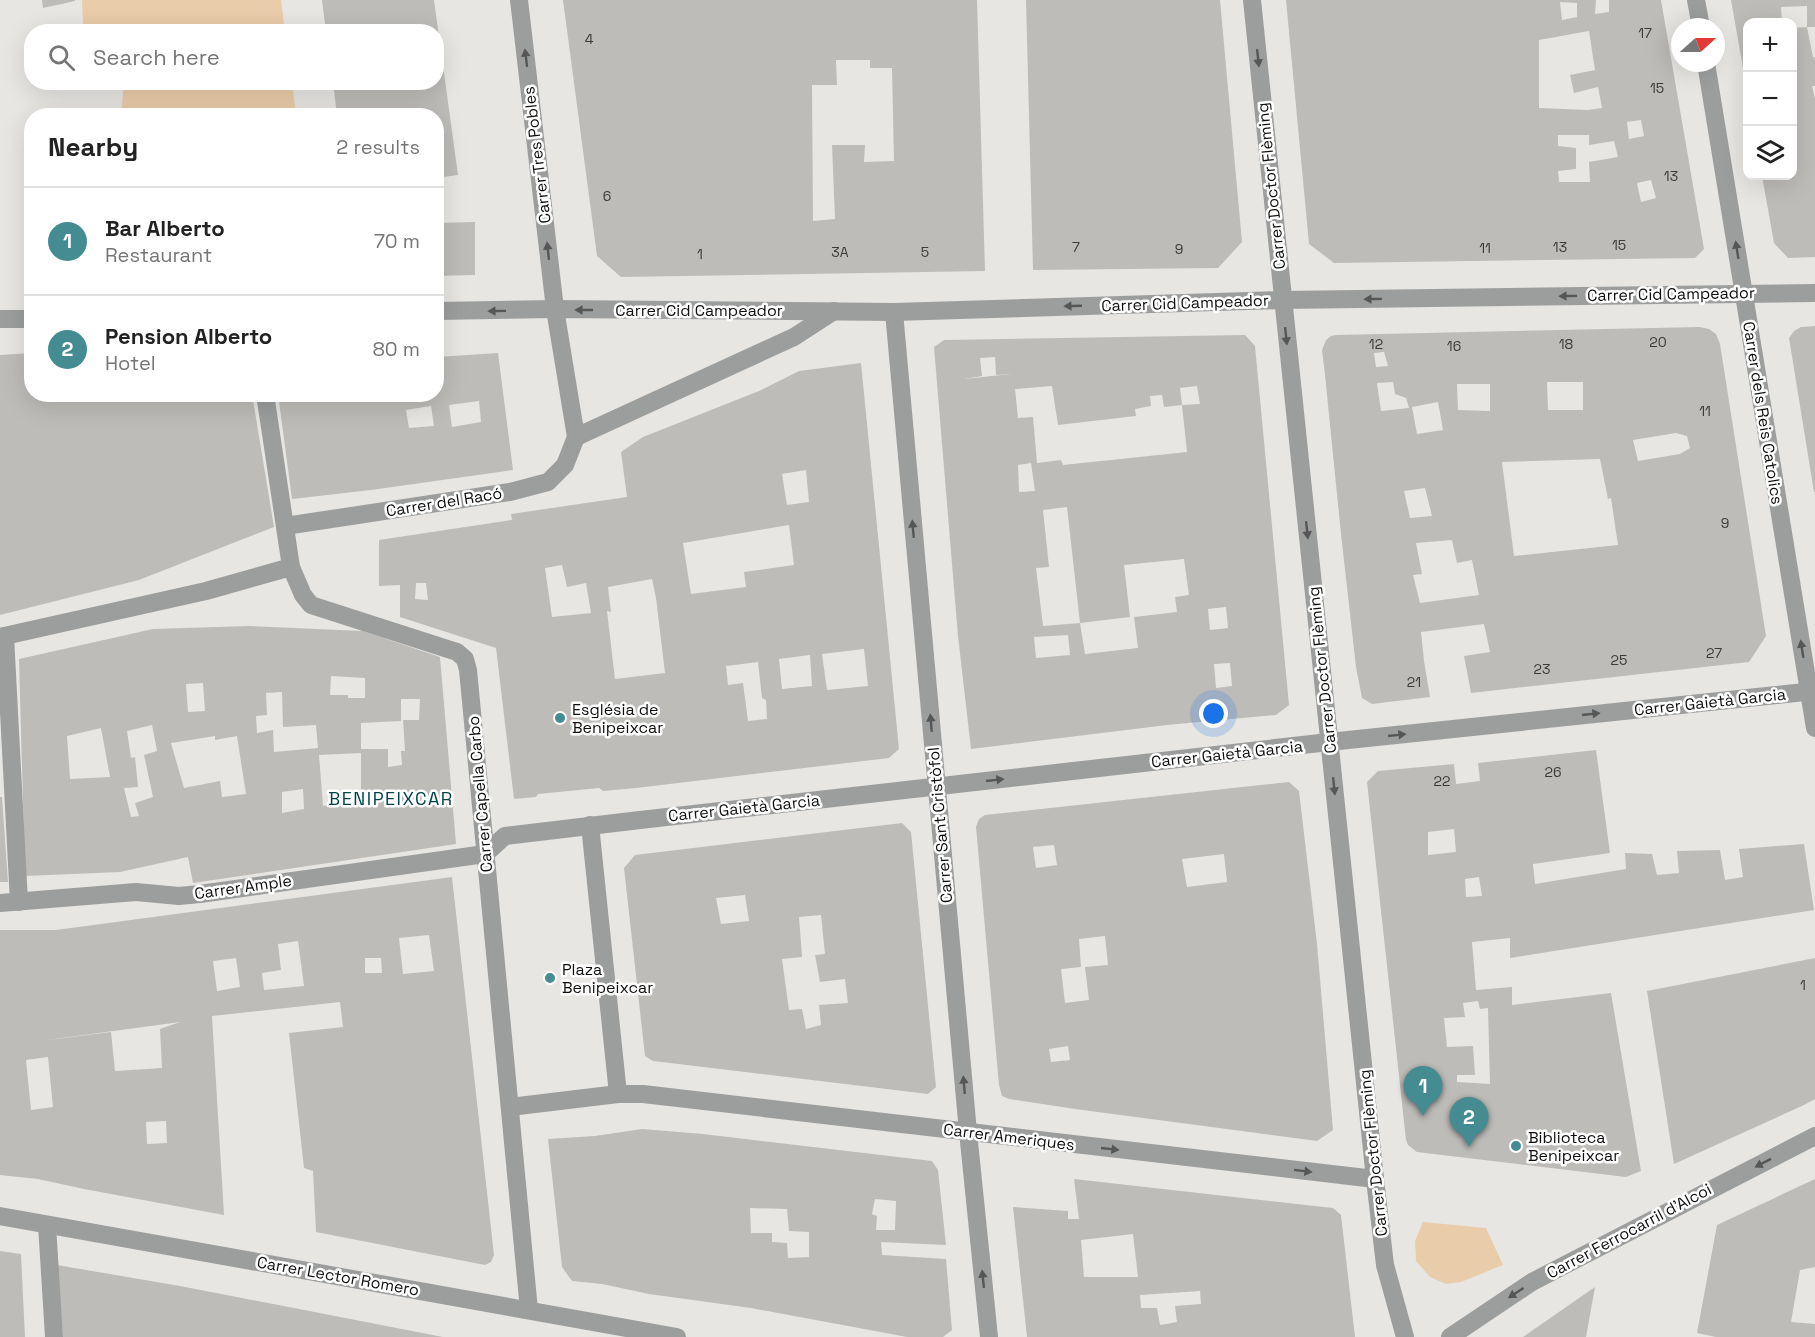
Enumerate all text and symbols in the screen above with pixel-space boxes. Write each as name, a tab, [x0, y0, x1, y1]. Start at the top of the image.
north arrow	[1671, 18, 1725, 72]
map controls	[1743, 18, 1797, 180]
button: +	[1743, 18, 1797, 72]
search box	[24, 24, 444, 90]
house number: 17	[1638, 24, 1652, 42]
house number: 4	[585, 30, 594, 48]
icon: search	[45, 41, 78, 74]
text: Search here	[93, 43, 220, 71]
one-way arrow	[521, 48, 531, 67]
one-way arrow	[1253, 49, 1263, 68]
button: −	[1743, 72, 1797, 126]
house number: 15	[1650, 79, 1664, 97]
street label: Carrer Tres Pobles	[518, 85, 556, 225]
street label: Carrer Doctor Flèming	[1252, 102, 1290, 270]
button: layers	[1743, 126, 1797, 180]
text: Nearby	[48, 130, 138, 164]
text: 2 results	[336, 134, 420, 160]
house number: 13	[1664, 167, 1678, 185]
house number: 6	[603, 187, 611, 205]
text: Bar Alberto	[105, 214, 225, 242]
text: 1	[63, 228, 72, 254]
text: 70 m	[374, 228, 420, 254]
house number: 15	[1612, 236, 1626, 254]
house number: 7	[1072, 238, 1080, 256]
house number: 13	[1553, 238, 1567, 256]
house number: 11	[1479, 239, 1491, 257]
house number: 9	[1175, 240, 1183, 258]
one-way arrow	[1732, 240, 1741, 259]
text: Restaurant	[105, 242, 212, 268]
one-way arrow	[544, 242, 553, 261]
house number: 3A	[831, 243, 849, 261]
house number: 5	[921, 243, 929, 261]
house number: 1	[697, 245, 703, 263]
street label: Carrer Cid Campeador	[1587, 282, 1755, 306]
street label: Carrer Cid Campeador	[1101, 290, 1269, 316]
one-way arrow	[1558, 291, 1577, 301]
one-way arrow	[1363, 294, 1382, 304]
street label: Carrer Cid Campeador	[615, 300, 783, 321]
one-way arrow	[1063, 302, 1082, 311]
one-way arrow	[574, 305, 593, 314]
one-way arrow	[487, 306, 506, 315]
street label: Carrer dels Reis Catolics	[1738, 320, 1788, 506]
text: Pension Alberto	[105, 322, 272, 350]
one-way arrow	[1282, 326, 1291, 345]
house number: 20	[1649, 333, 1667, 351]
house number: 12	[1369, 335, 1383, 353]
house number: 18	[1559, 335, 1574, 353]
text: 2	[62, 336, 73, 362]
text: 80 m	[372, 336, 420, 362]
house number: 16	[1447, 337, 1461, 355]
text: Hotel	[105, 350, 156, 376]
house number: 11	[1699, 402, 1711, 420]
street label: Carrer del Racó	[384, 482, 504, 522]
house number: 9	[1721, 514, 1729, 532]
one-way arrow	[909, 520, 918, 539]
one-way arrow	[1302, 520, 1312, 539]
street label: Carrer Doctor Flèming	[1303, 586, 1341, 754]
one-way arrow	[1797, 640, 1806, 659]
house number: 27	[1706, 644, 1722, 662]
house number: 25	[1611, 651, 1627, 669]
house number: 23	[1534, 660, 1550, 678]
house number: 21	[1407, 673, 1421, 691]
street label: Carrer Gaietà Garcia	[1633, 684, 1787, 720]
place label: Església de Benipeixcar	[572, 699, 663, 738]
your location	[1199, 699, 1228, 728]
one-way arrow	[1582, 710, 1601, 719]
marker: Església de Benipeixcar	[553, 711, 567, 725]
one-way arrow	[926, 714, 936, 733]
street label: Carrer Capella Carbo	[463, 715, 497, 873]
one-way arrow	[1388, 730, 1407, 740]
street label: Carrer Gaietà Garcia	[1150, 736, 1304, 772]
street label: Carrer Sant Cristòfol	[923, 746, 957, 904]
house number: 26	[1544, 763, 1562, 781]
house number: 22	[1434, 772, 1450, 790]
one-way arrow	[985, 775, 1004, 785]
one-way arrow	[1329, 777, 1339, 796]
district label: BENIPEIXCAR	[328, 787, 454, 810]
street label: Carrer Gaietà Garcia	[667, 790, 821, 826]
street label: Carrer Ample	[193, 870, 293, 904]
place label: Plaza Benipeixcar	[562, 959, 653, 998]
marker: Plaza Benipeixcar	[543, 971, 557, 985]
house number: 1	[1800, 976, 1806, 994]
pin: 1	[1404, 1066, 1442, 1116]
street label: Carrer Doctor Flèming	[1354, 1069, 1392, 1237]
one-way arrow	[959, 1075, 969, 1094]
pin: 2	[1450, 1098, 1488, 1147]
street label: Carrer Ameriques	[942, 1119, 1076, 1155]
place label: Biblioteca Benipeixcar	[1528, 1127, 1619, 1166]
marker: Biblioteca Benipeixcar	[1509, 1139, 1523, 1153]
one-way arrow	[1100, 1144, 1119, 1153]
one-way arrow	[1754, 1158, 1771, 1167]
one-way arrow	[1294, 1166, 1313, 1175]
street label: Carrer Ferrocarril d'Alcoi	[1543, 1179, 1715, 1283]
street label: Carrer Lector Romero	[255, 1251, 421, 1301]
one-way arrow	[978, 1269, 988, 1288]
one-way arrow	[1508, 1287, 1524, 1298]

